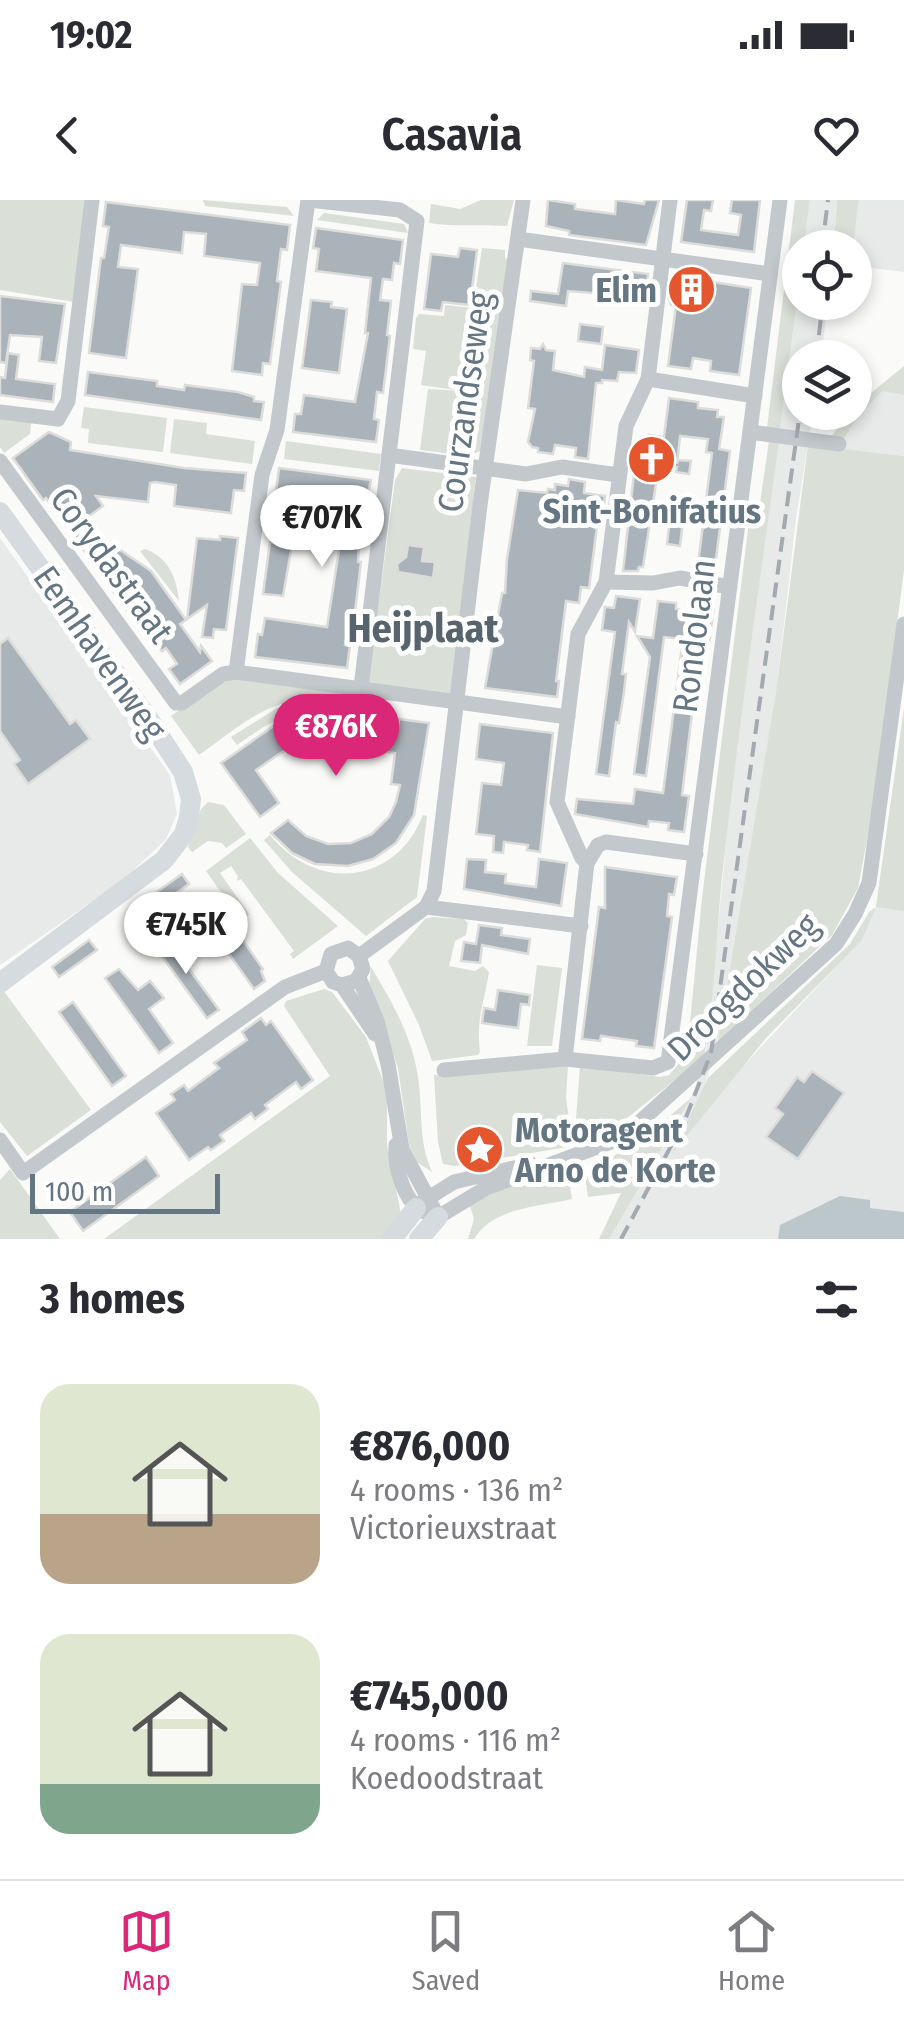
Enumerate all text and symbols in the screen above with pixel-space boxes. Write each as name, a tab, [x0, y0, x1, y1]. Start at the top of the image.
text: 19:02	[50, 12, 132, 58]
icon: back	[40, 108, 95, 163]
text: Casavia	[382, 108, 522, 162]
icon: heart	[809, 108, 864, 163]
map controls	[782, 230, 872, 430]
button: locate	[782, 230, 872, 320]
building icon: Elim	[666, 264, 718, 316]
place label: Elim	[595, 269, 657, 311]
street label: Courzandseweg	[429, 288, 501, 515]
button: layers	[782, 340, 872, 430]
church icon: Sint-Bonifatius	[626, 433, 678, 485]
street label: Corydastraat	[42, 479, 183, 651]
pin: €707K	[252, 485, 392, 570]
place label: Sint-Bonifatius	[543, 490, 761, 532]
text: €707K	[282, 498, 362, 536]
street label: Rondolaan	[664, 557, 724, 715]
street label: Eemhavenweg	[25, 558, 176, 749]
district label: Heijplaat	[347, 605, 499, 653]
pin: €876K	[266, 694, 406, 779]
text: €876K	[295, 707, 377, 745]
pin: €745K	[116, 892, 256, 977]
street label: Droogdokweg	[658, 904, 828, 1070]
text: €745K	[146, 905, 226, 943]
place label: Motoragent Arno de Korte	[514, 1109, 716, 1191]
place icon: Motoragent Arno de Korte	[454, 1124, 506, 1176]
scale bar	[30, 1169, 220, 1214]
text: 100 m	[45, 1175, 113, 1208]
icon: filters	[809, 1272, 864, 1327]
text: 3 homes	[40, 1274, 185, 1324]
text: €876,000	[350, 1421, 510, 1471]
icon: home	[120, 1424, 240, 1544]
text: 4 rooms · 136 m²	[350, 1471, 563, 1509]
text: Victorieuxstraat	[350, 1509, 556, 1547]
text: €745,000	[350, 1671, 509, 1721]
icon: home	[120, 1674, 240, 1794]
text: 4 rooms · 116 m²	[350, 1721, 561, 1759]
text: Koedoodstraat	[350, 1759, 543, 1797]
tab: Map	[119, 1904, 174, 1997]
tab: Saved	[412, 1904, 480, 1997]
tab: Home	[718, 1904, 785, 1997]

